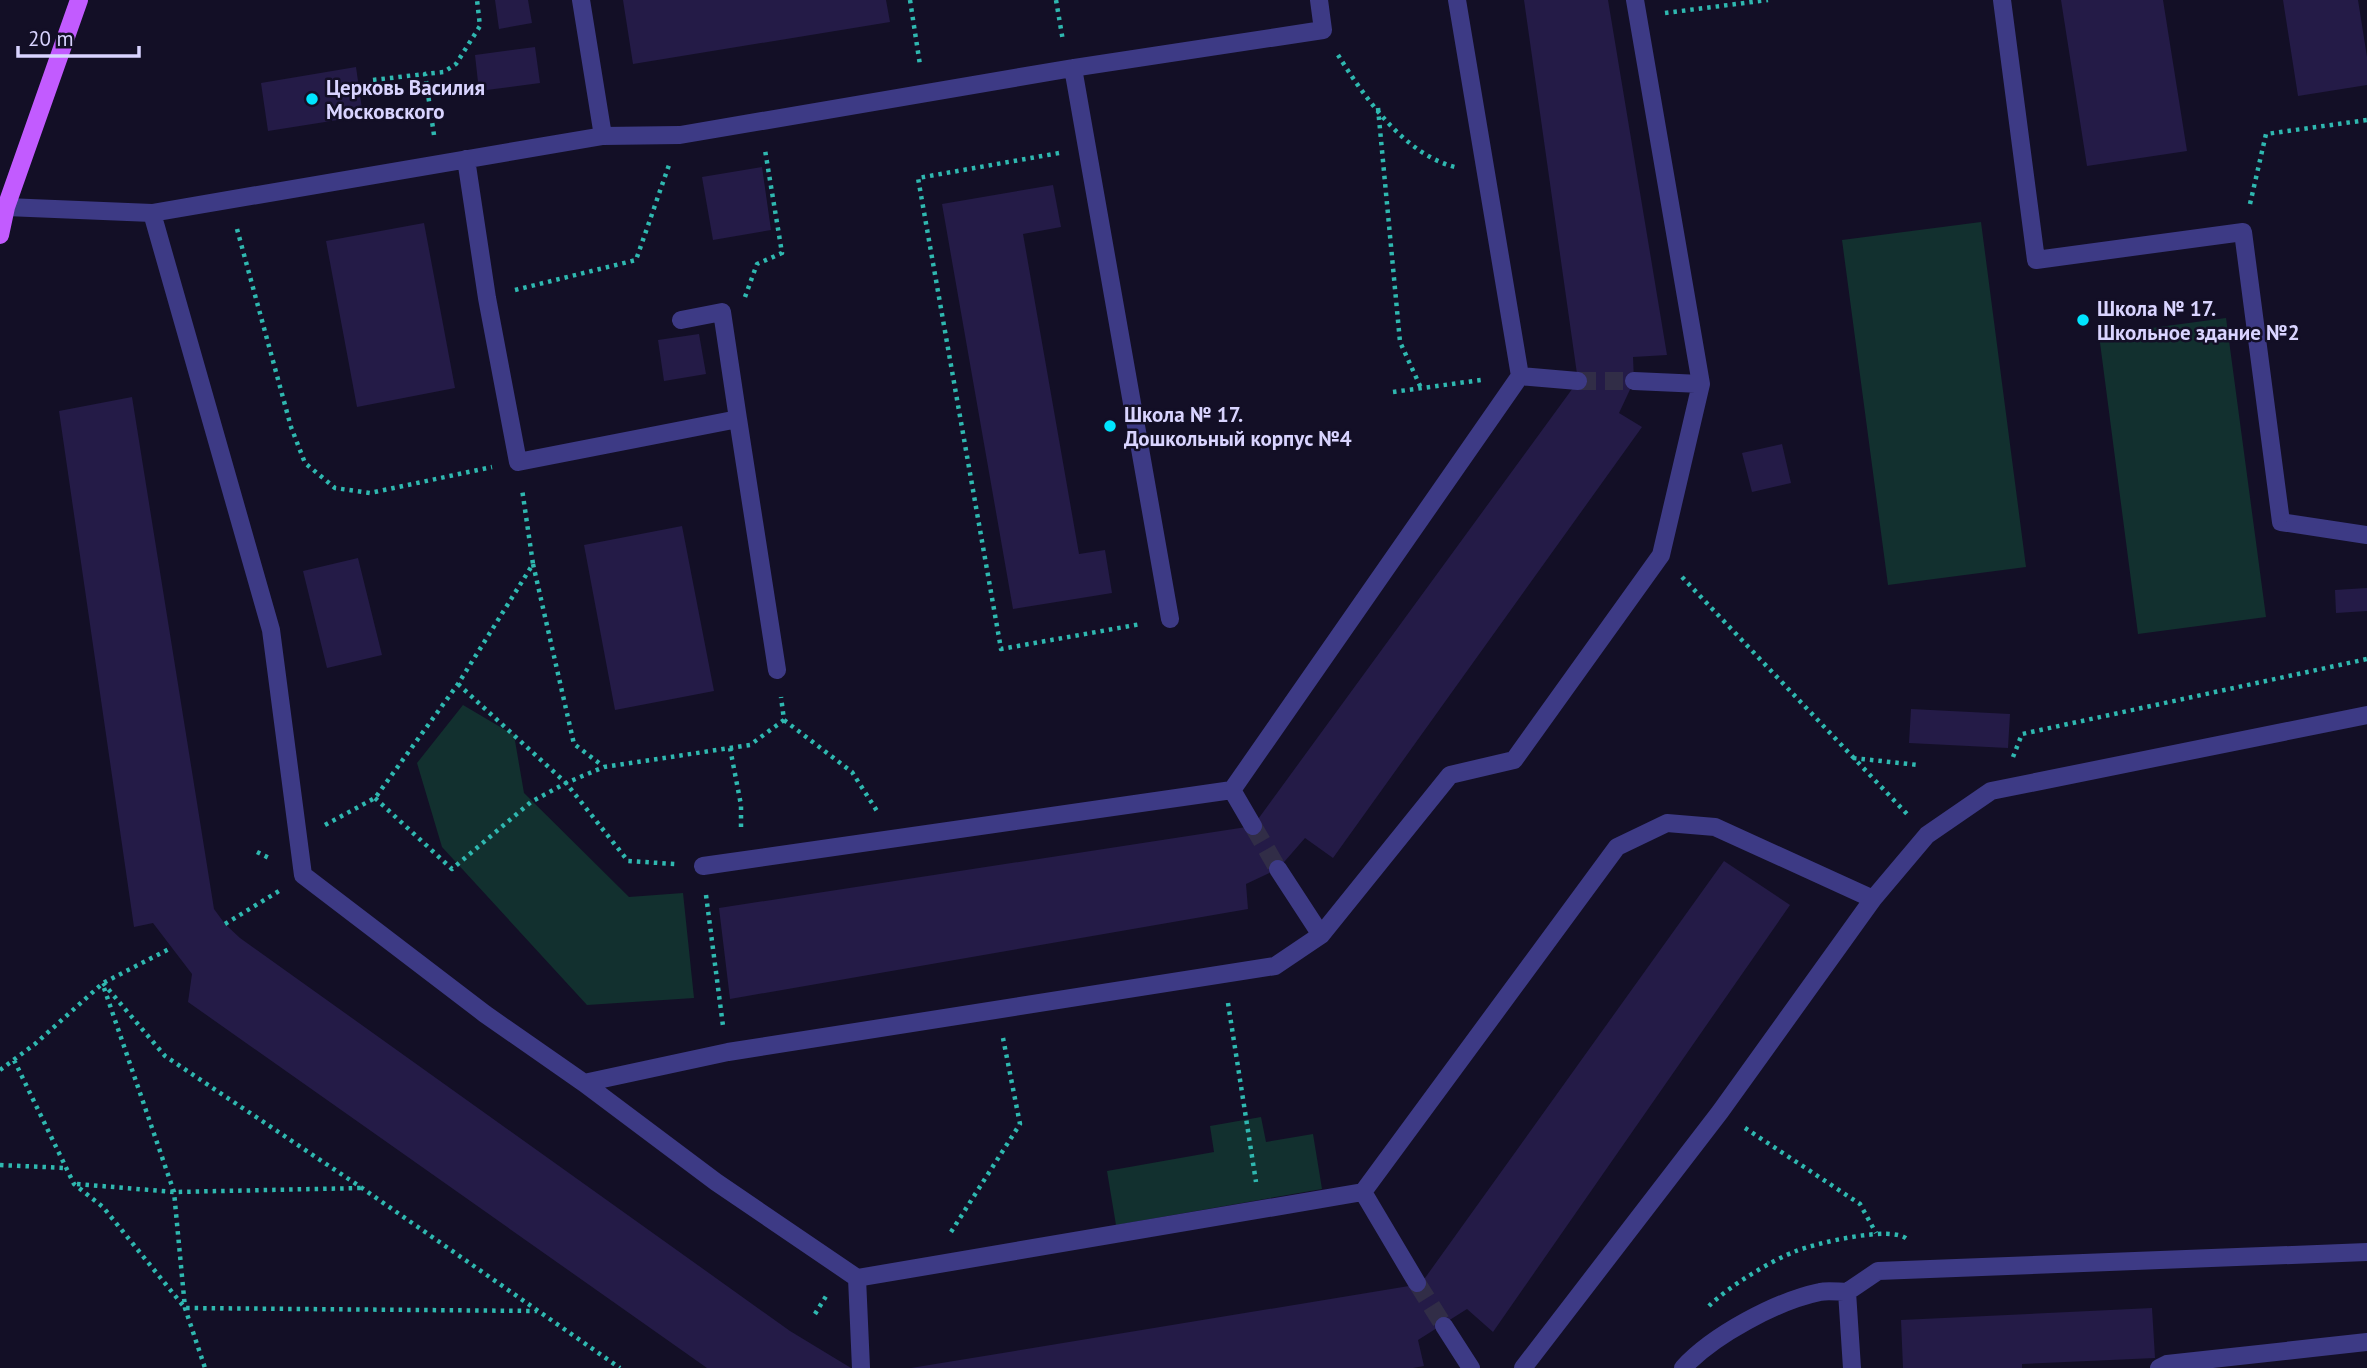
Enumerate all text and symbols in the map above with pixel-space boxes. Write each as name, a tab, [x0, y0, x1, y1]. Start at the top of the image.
scale bar	[18, 14, 138, 58]
text: 20 m	[28, 25, 74, 52]
place label: Церковь Василия Московского	[326, 74, 485, 125]
marker: Церковь Василия Московского	[304, 91, 320, 107]
place label: Школа № 17. Школьное здание №2	[2097, 295, 2300, 346]
marker: Школа № 17. Школьное здание №2	[2075, 312, 2091, 328]
place label: Школа № 17. Дошкольный корпус №4	[1124, 401, 1352, 452]
marker: Школа № 17. Дошкольный корпус №4	[1102, 418, 1118, 434]

